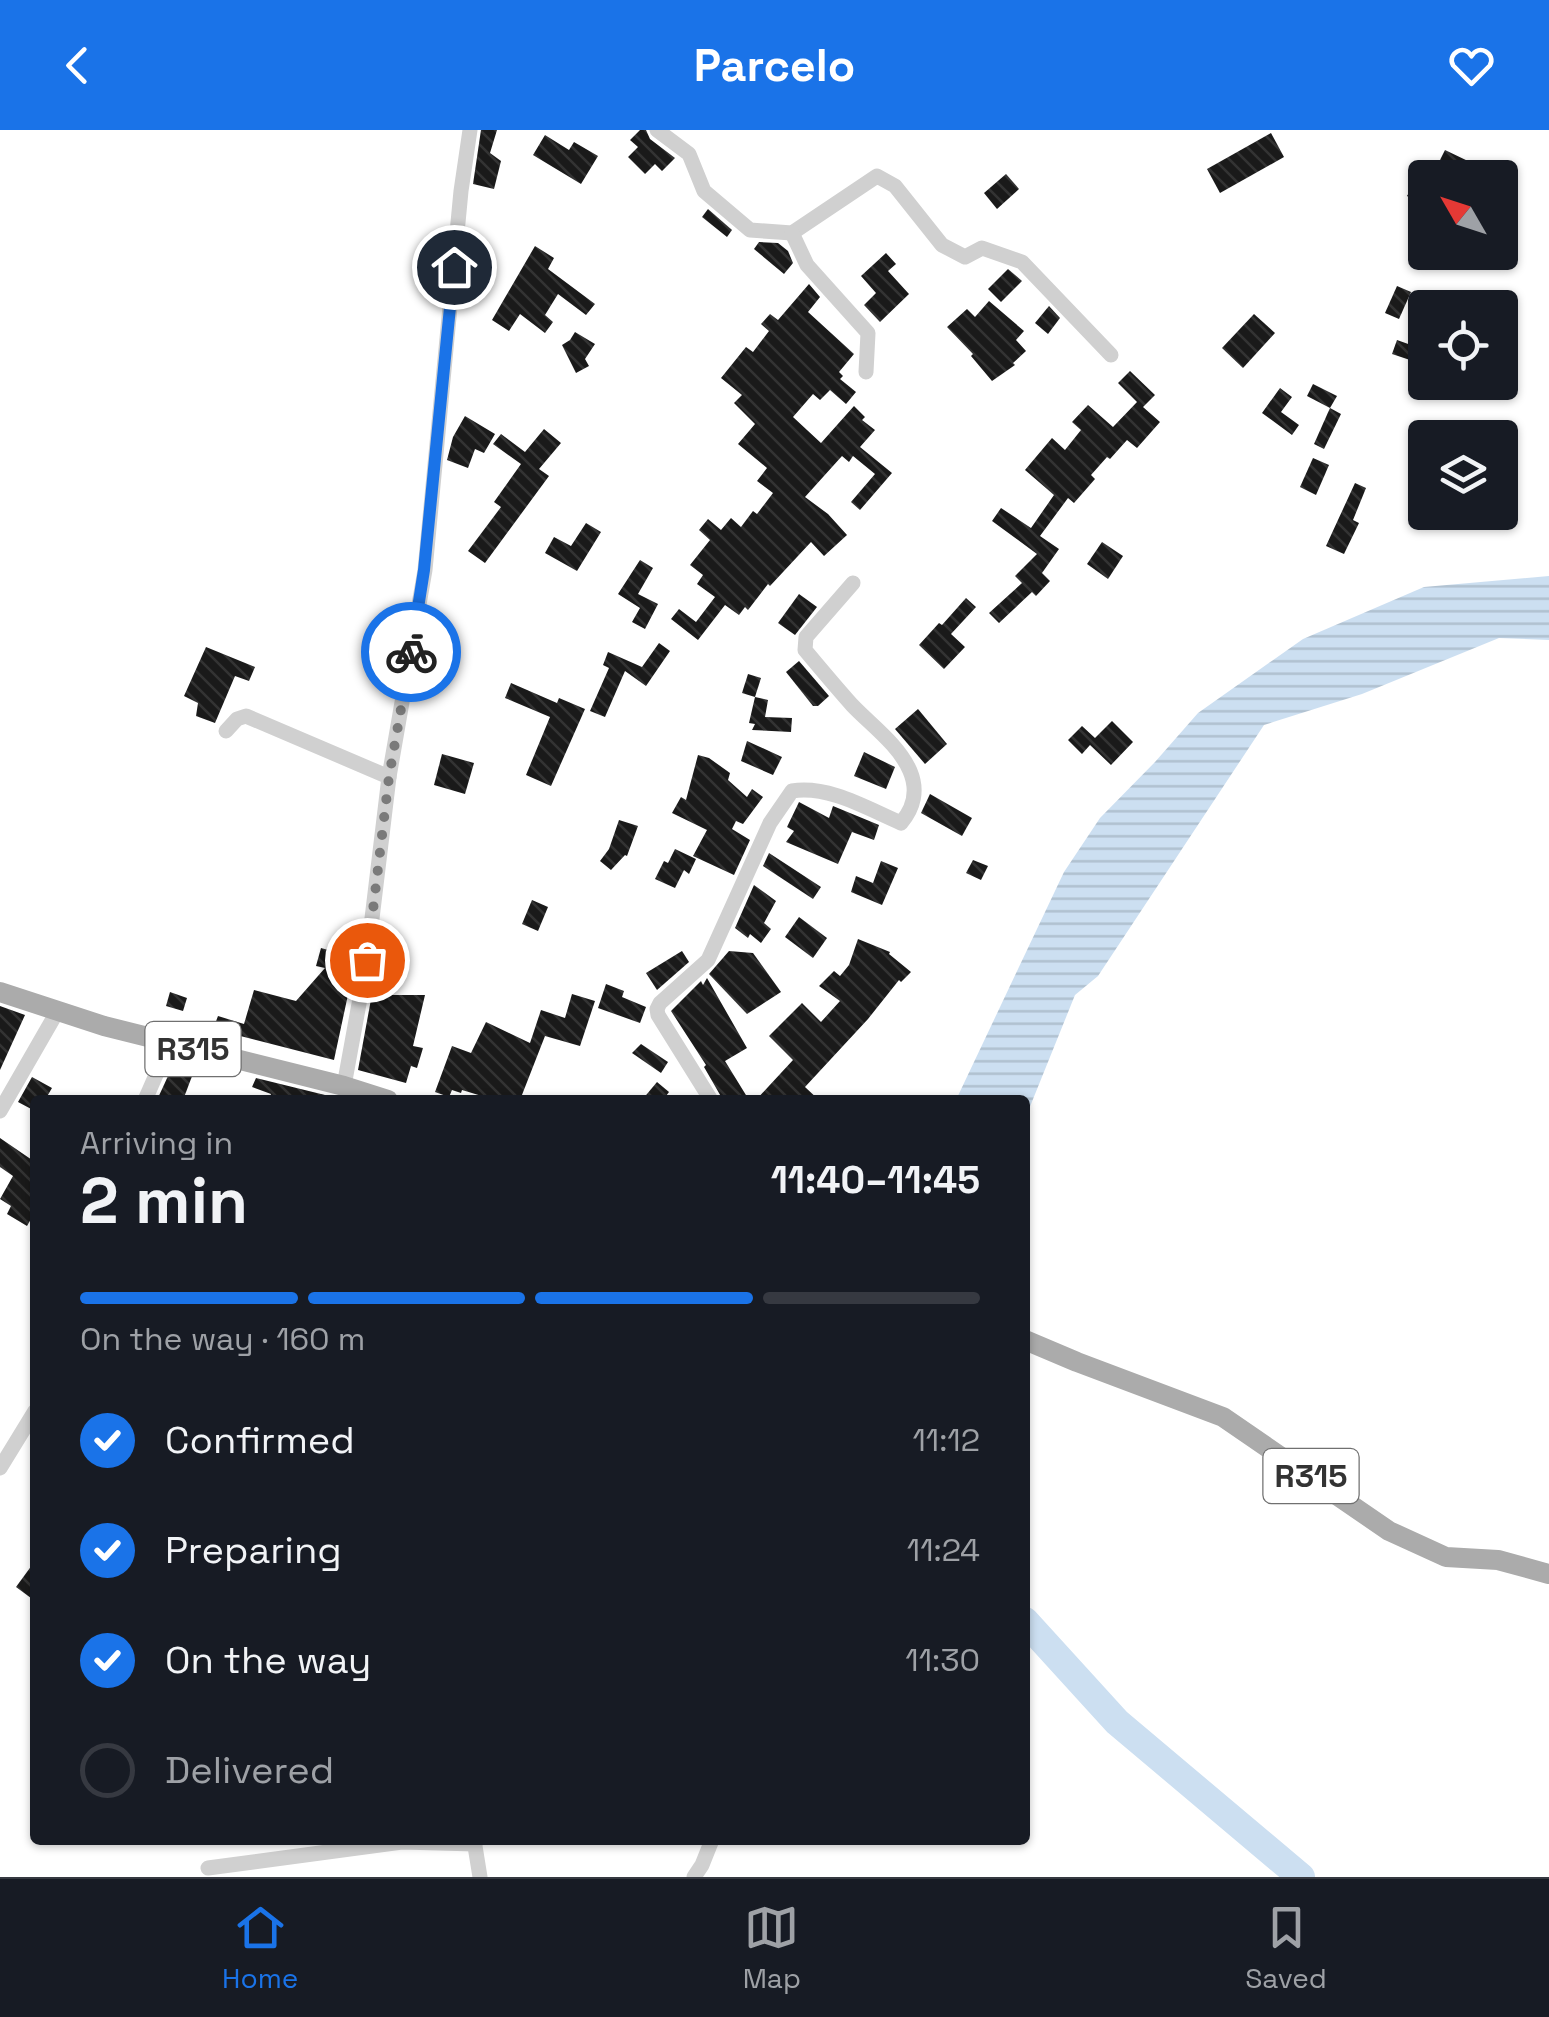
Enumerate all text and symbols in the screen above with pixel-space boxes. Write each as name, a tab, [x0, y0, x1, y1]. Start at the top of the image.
text: Parcelo	[694, 37, 855, 94]
icon: back	[50, 38, 105, 93]
icon: heart	[1444, 38, 1499, 93]
north arrow	[1408, 160, 1518, 270]
map controls	[1408, 160, 1518, 530]
pin	[412, 225, 497, 310]
icon: home	[427, 240, 482, 295]
button: locate	[1408, 290, 1518, 400]
button: layers	[1408, 420, 1518, 530]
courier	[361, 602, 461, 702]
icon: bike	[384, 625, 439, 680]
pin	[325, 918, 410, 1003]
icon: bag	[340, 933, 395, 988]
road number: R315	[146, 1022, 240, 1076]
text: Arriving in	[80, 1123, 233, 1163]
text: 11:40–11:45	[771, 1156, 980, 1204]
text: 2 min	[80, 1159, 248, 1242]
text: On the way · 160 m	[80, 1319, 365, 1359]
icon: check	[80, 1413, 135, 1468]
text: Confirmed	[165, 1416, 355, 1464]
text: 11:12	[912, 1420, 980, 1460]
road number: R315	[1264, 1449, 1358, 1503]
icon: check	[80, 1523, 135, 1578]
text: Preparing	[165, 1526, 342, 1574]
text: 11:24	[907, 1530, 980, 1570]
icon: check	[80, 1633, 135, 1688]
text: On the way	[165, 1636, 371, 1684]
text: 11:30	[905, 1640, 980, 1680]
text: Delivered	[165, 1746, 334, 1794]
tab: Home	[222, 1900, 298, 1996]
tab: Map	[743, 1900, 801, 1996]
tab: Saved	[1245, 1900, 1327, 1996]

